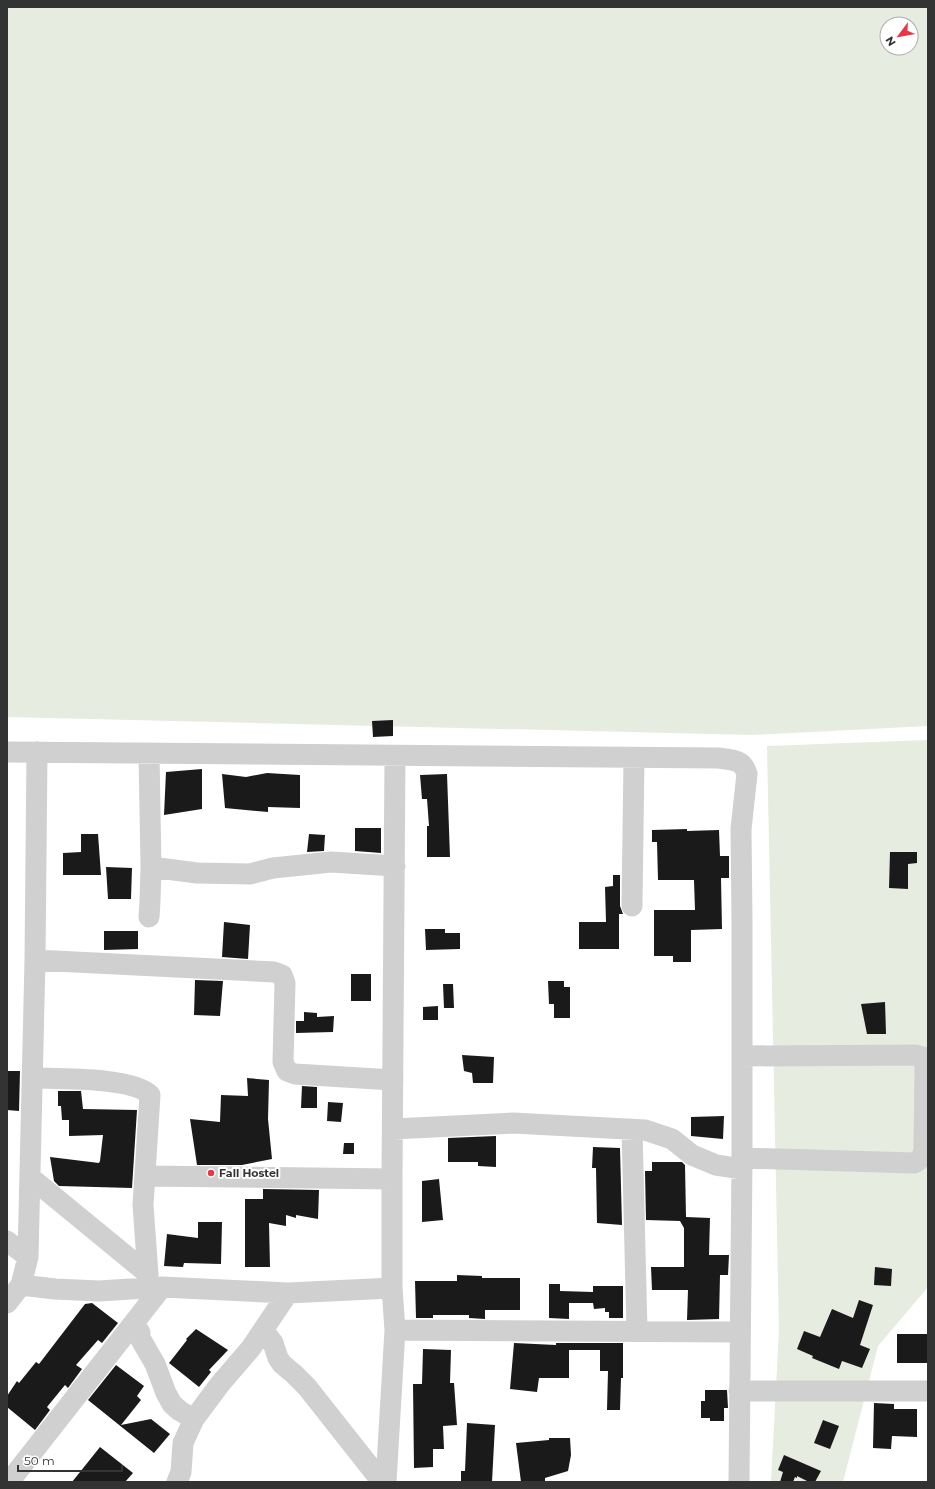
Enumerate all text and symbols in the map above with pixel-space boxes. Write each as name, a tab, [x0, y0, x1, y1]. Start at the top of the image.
north arrow	[879, 16, 919, 56]
text: N	[882, 34, 899, 49]
place label: Fall Hostel	[219, 1166, 279, 1180]
marker: Fall Hostel	[206, 1168, 216, 1178]
scale bar	[18, 1447, 122, 1473]
text: 50 m	[24, 1453, 55, 1468]

